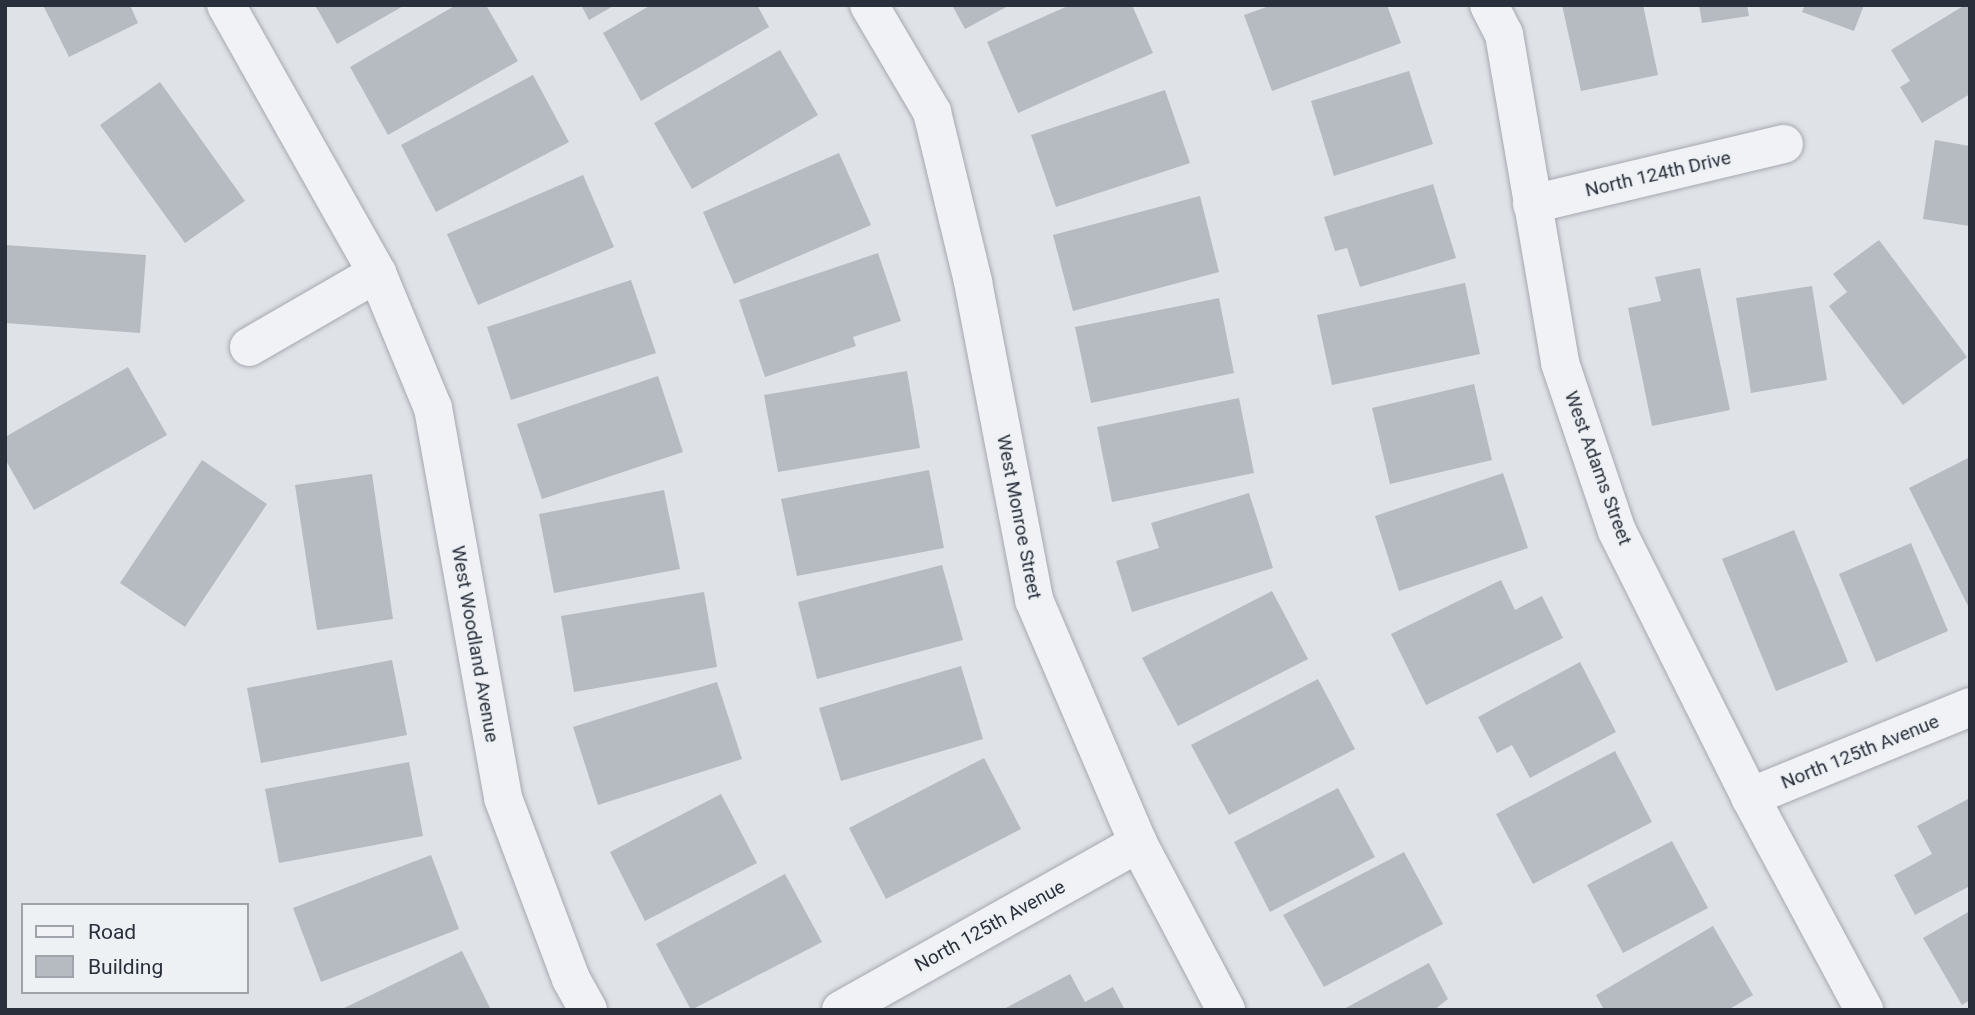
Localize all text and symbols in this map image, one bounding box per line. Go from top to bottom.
street label: North 124th Drive [1583,146,1733,202]
street label: West Adams Street [1560,388,1636,548]
street label: West Monroe Street [992,433,1046,601]
street label: West Woodland Avenue [446,544,504,744]
street label: North 125th Avenue [1778,710,1942,794]
street label: North 125th Avenue [911,875,1069,977]
legend [21,903,248,994]
text: Road [88,920,136,944]
text: Building [88,955,163,979]

